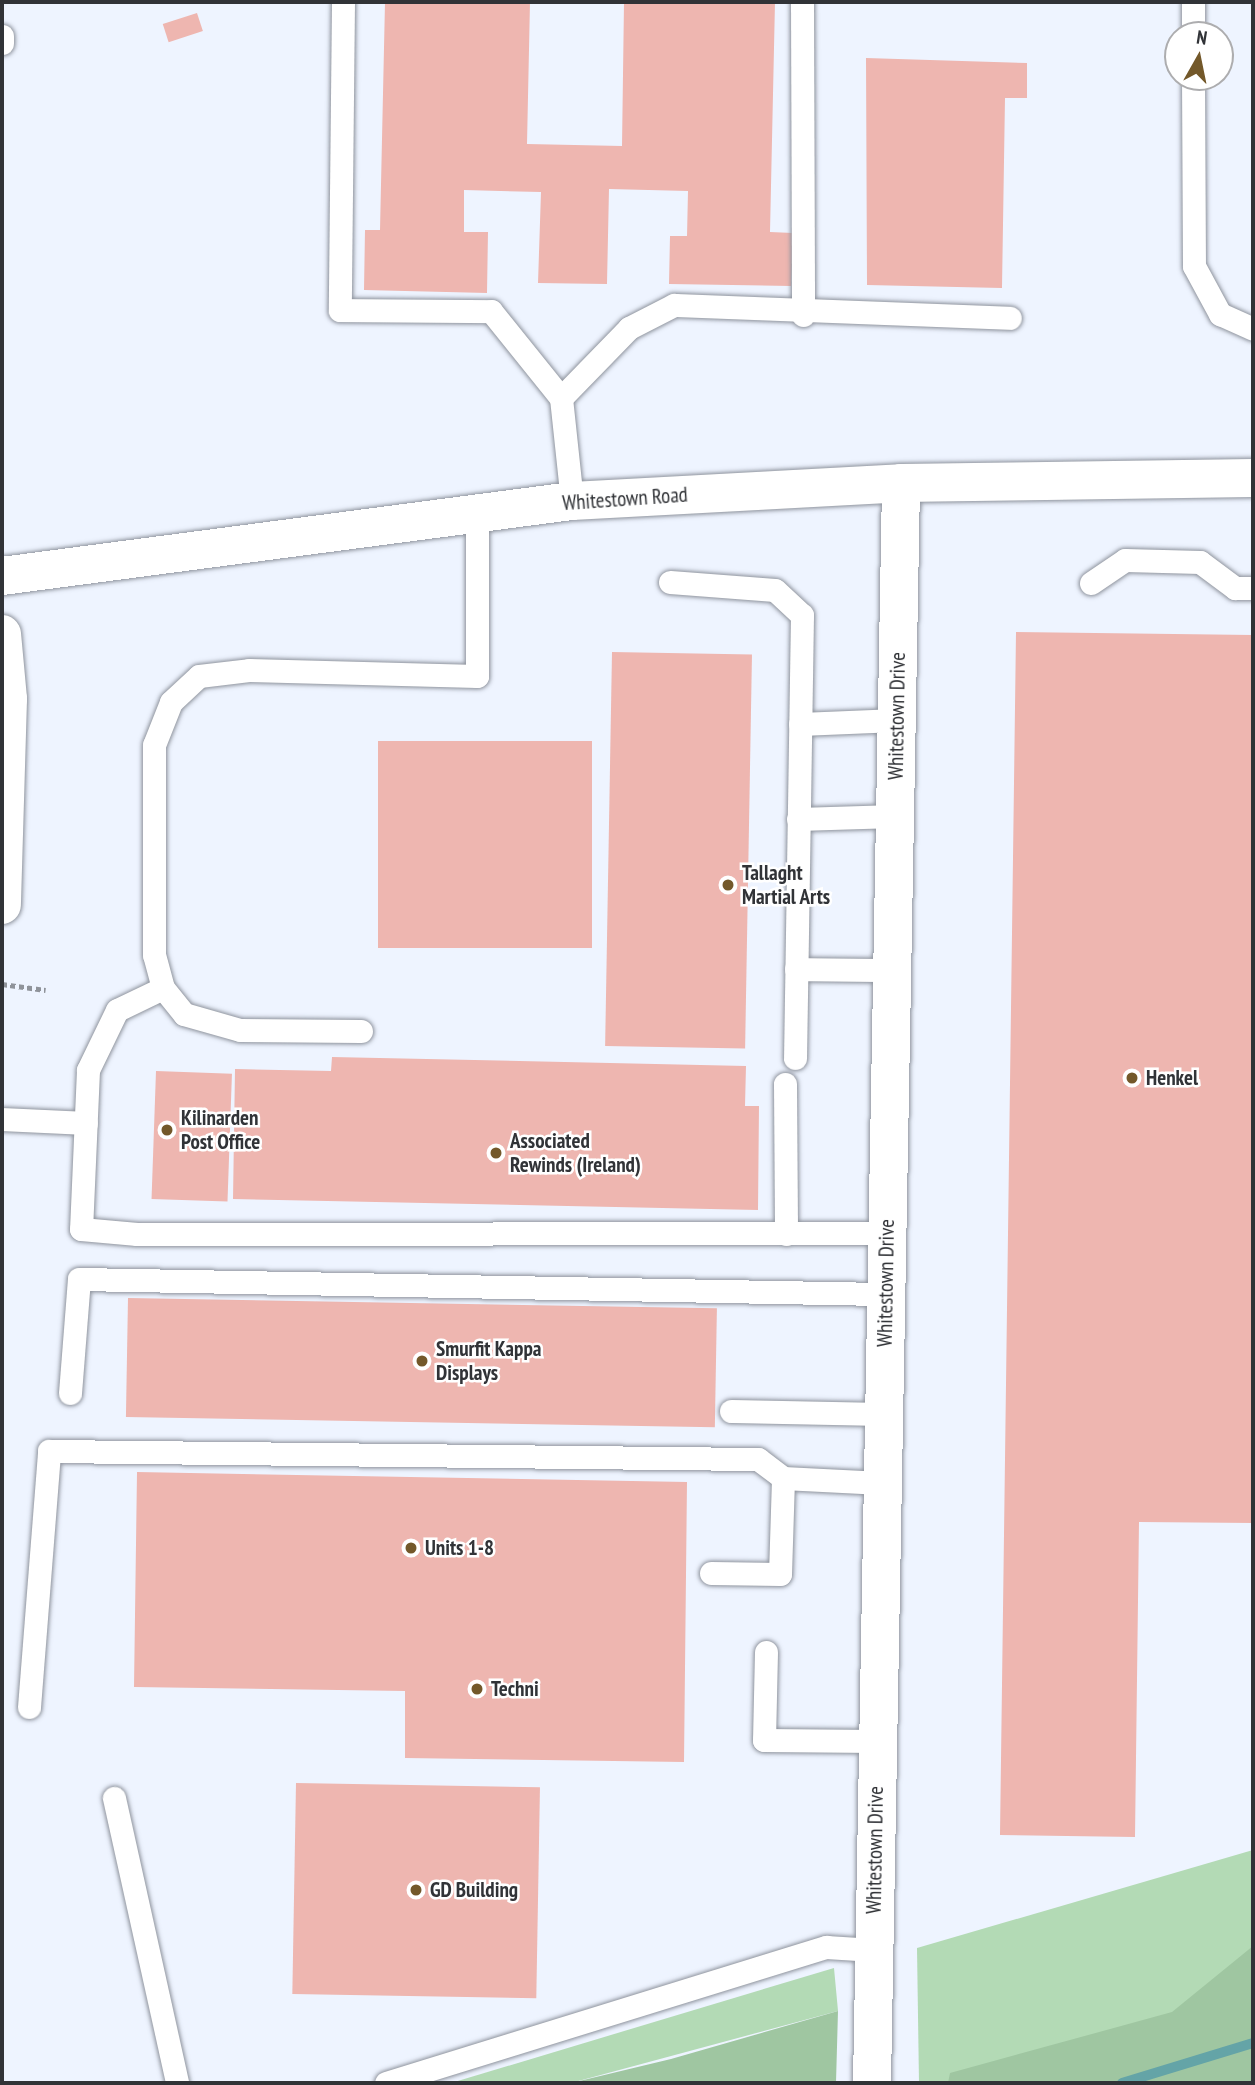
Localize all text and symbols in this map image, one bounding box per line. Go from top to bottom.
north arrow [1164,21,1234,91]
text: N [1195,25,1209,50]
street label: Whitestown Road [561,482,689,516]
street label: Whitestown Drive [883,652,911,780]
place label: Tallaght Martial Arts [742,860,831,910]
marker: Tallaght Martial Arts [720,877,736,893]
place label: Henkel [1146,1065,1198,1091]
marker: Henkel [1124,1070,1140,1086]
place label: Kilinarden Post Office [181,1105,260,1155]
marker: Kilinarden Post Office [159,1122,175,1138]
place label: Associated Rewinds (Ireland) [510,1128,641,1178]
marker: Associated Rewinds (Ireland) [488,1145,504,1161]
street label: Whitestown Drive [872,1219,900,1347]
place label: Smurfit Kappa Displays [436,1336,541,1386]
marker: Smurfit Kappa Displays [414,1353,430,1369]
place label: Units 1-8 [425,1535,494,1561]
marker: Units 1-8 [403,1540,419,1556]
place label: Techni [491,1676,539,1702]
marker: Techni [469,1681,485,1697]
street label: Whitestown Drive [861,1786,889,1914]
place label: GD Building [430,1877,518,1903]
marker: GD Building [408,1882,424,1898]

